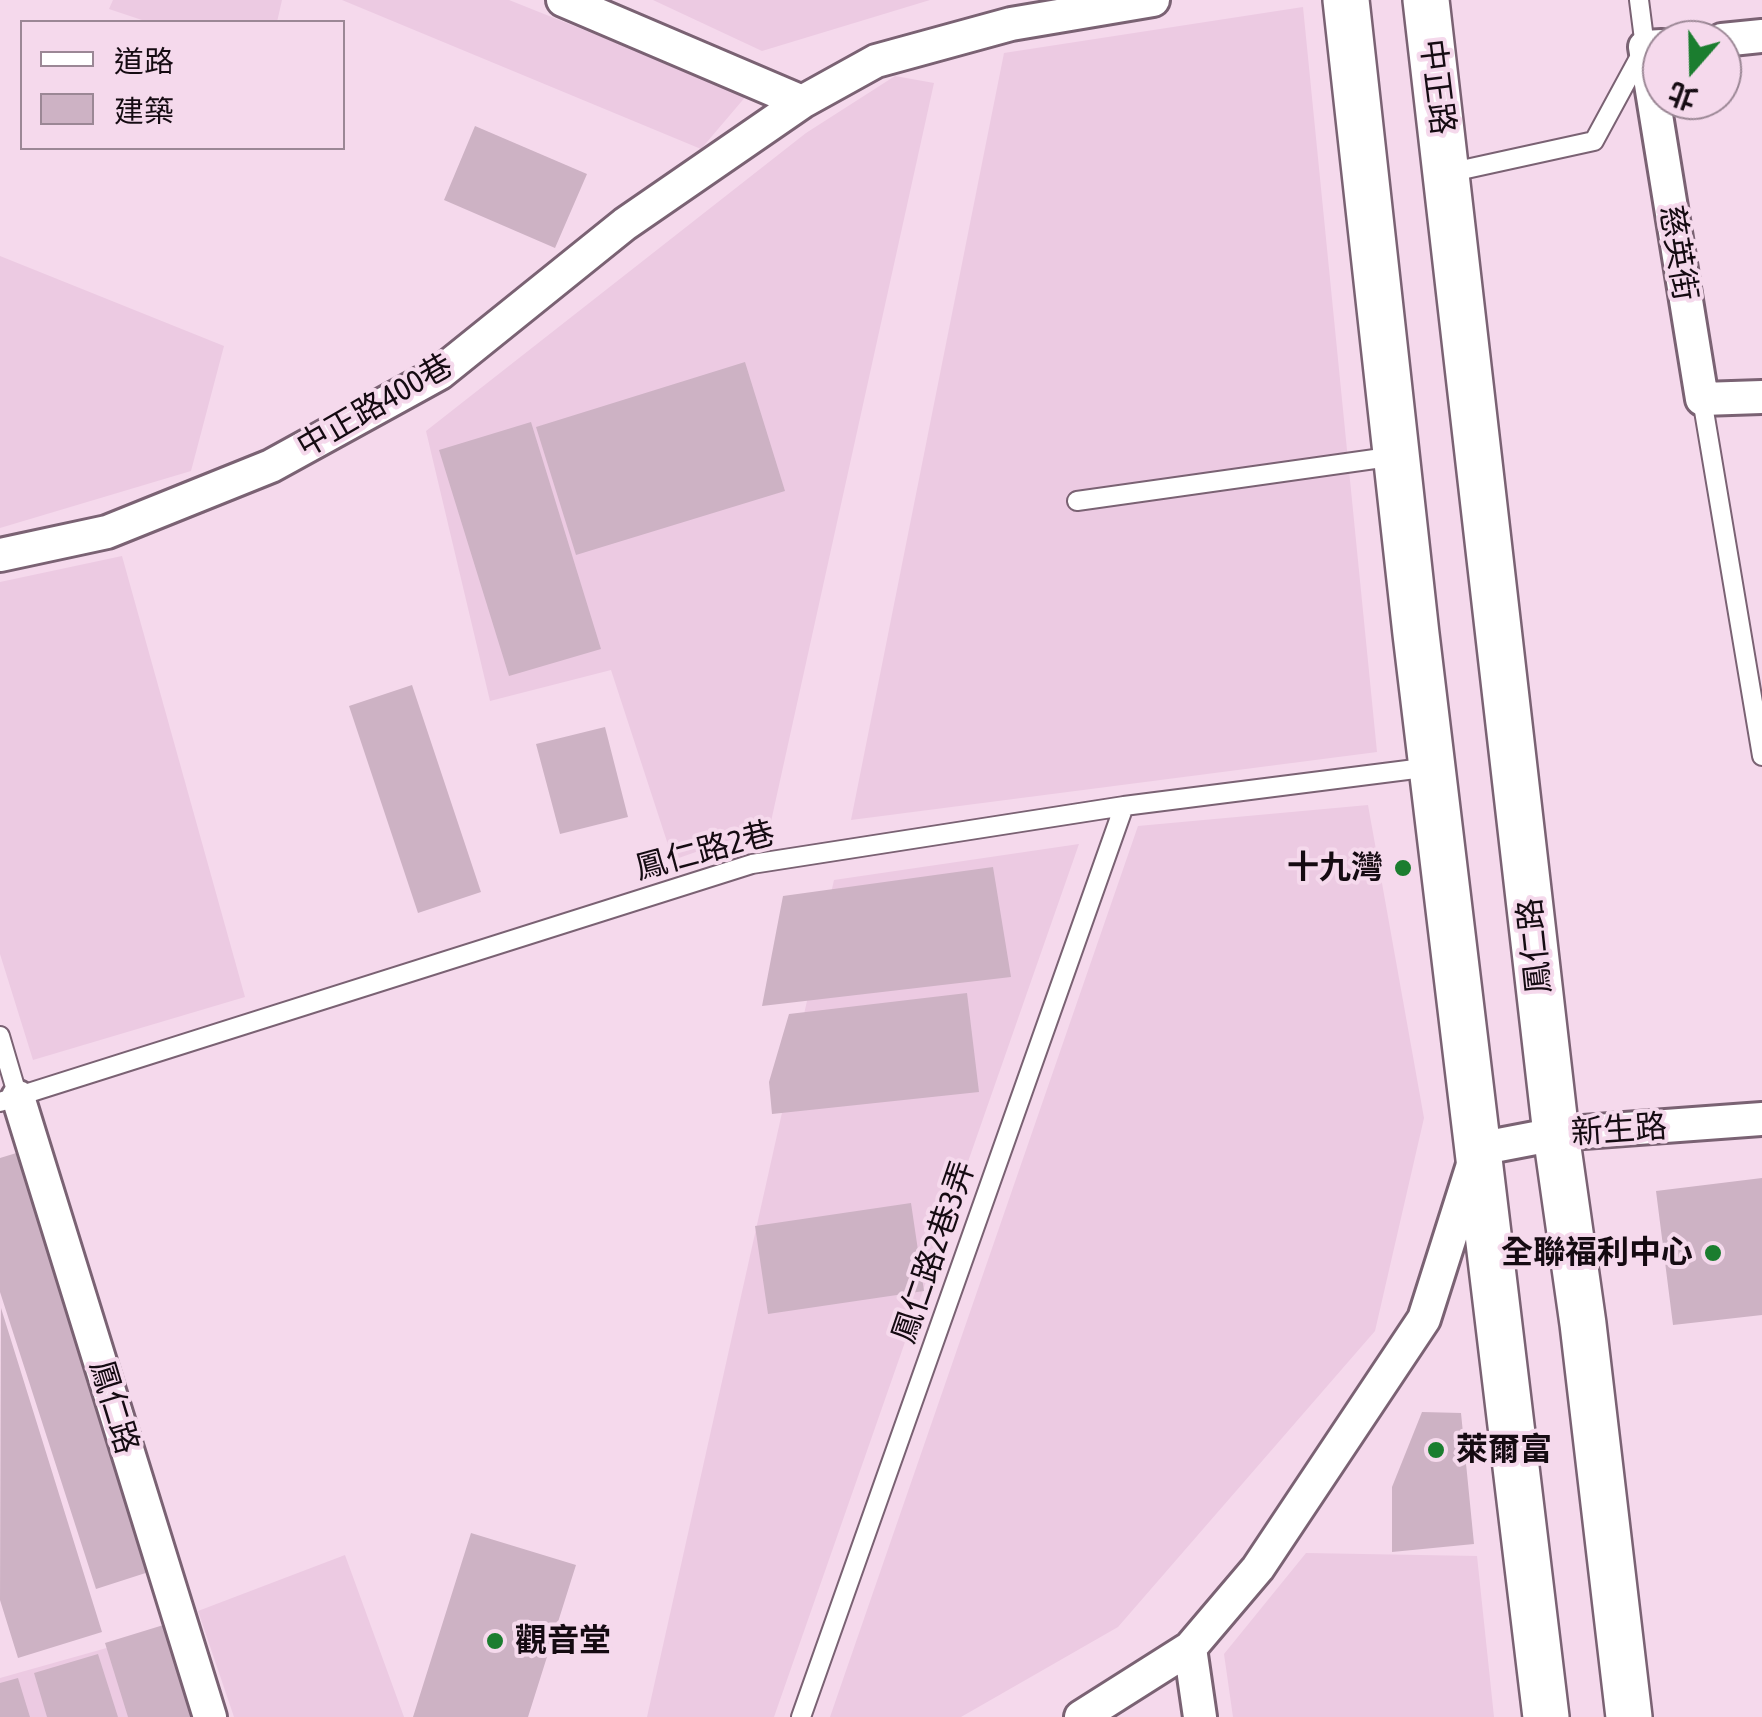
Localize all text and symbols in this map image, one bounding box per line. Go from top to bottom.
legend [20,20,345,150]
north arrow [1642,20,1742,120]
street label: 中正路 [1412,37,1462,137]
text: 道路 [114,44,174,78]
text: 北 [1664,76,1701,116]
text: 建築 [114,94,174,128]
street label: 慈英街 [1652,203,1704,303]
street label: 中正路400巷 [290,346,460,466]
street label: 鳳仁路2巷 [631,814,779,888]
place label: 十九灣 [1287,849,1383,887]
marker: 十九灣 [1392,857,1414,879]
street label: 鳳仁路 [1511,896,1559,996]
street label: 新生路 [1570,1107,1668,1153]
street label: 鳳仁路2巷3弄 [885,1156,983,1348]
place label: 全聯福利中心 [1501,1234,1693,1272]
marker: 全聯福利中心 [1702,1242,1724,1264]
street label: 鳳仁路 [82,1355,146,1459]
place label: 萊爾富 [1456,1431,1552,1469]
marker: 萊爾富 [1425,1439,1447,1461]
place label: 觀音堂 [515,1622,611,1660]
marker: 觀音堂 [484,1630,506,1652]

